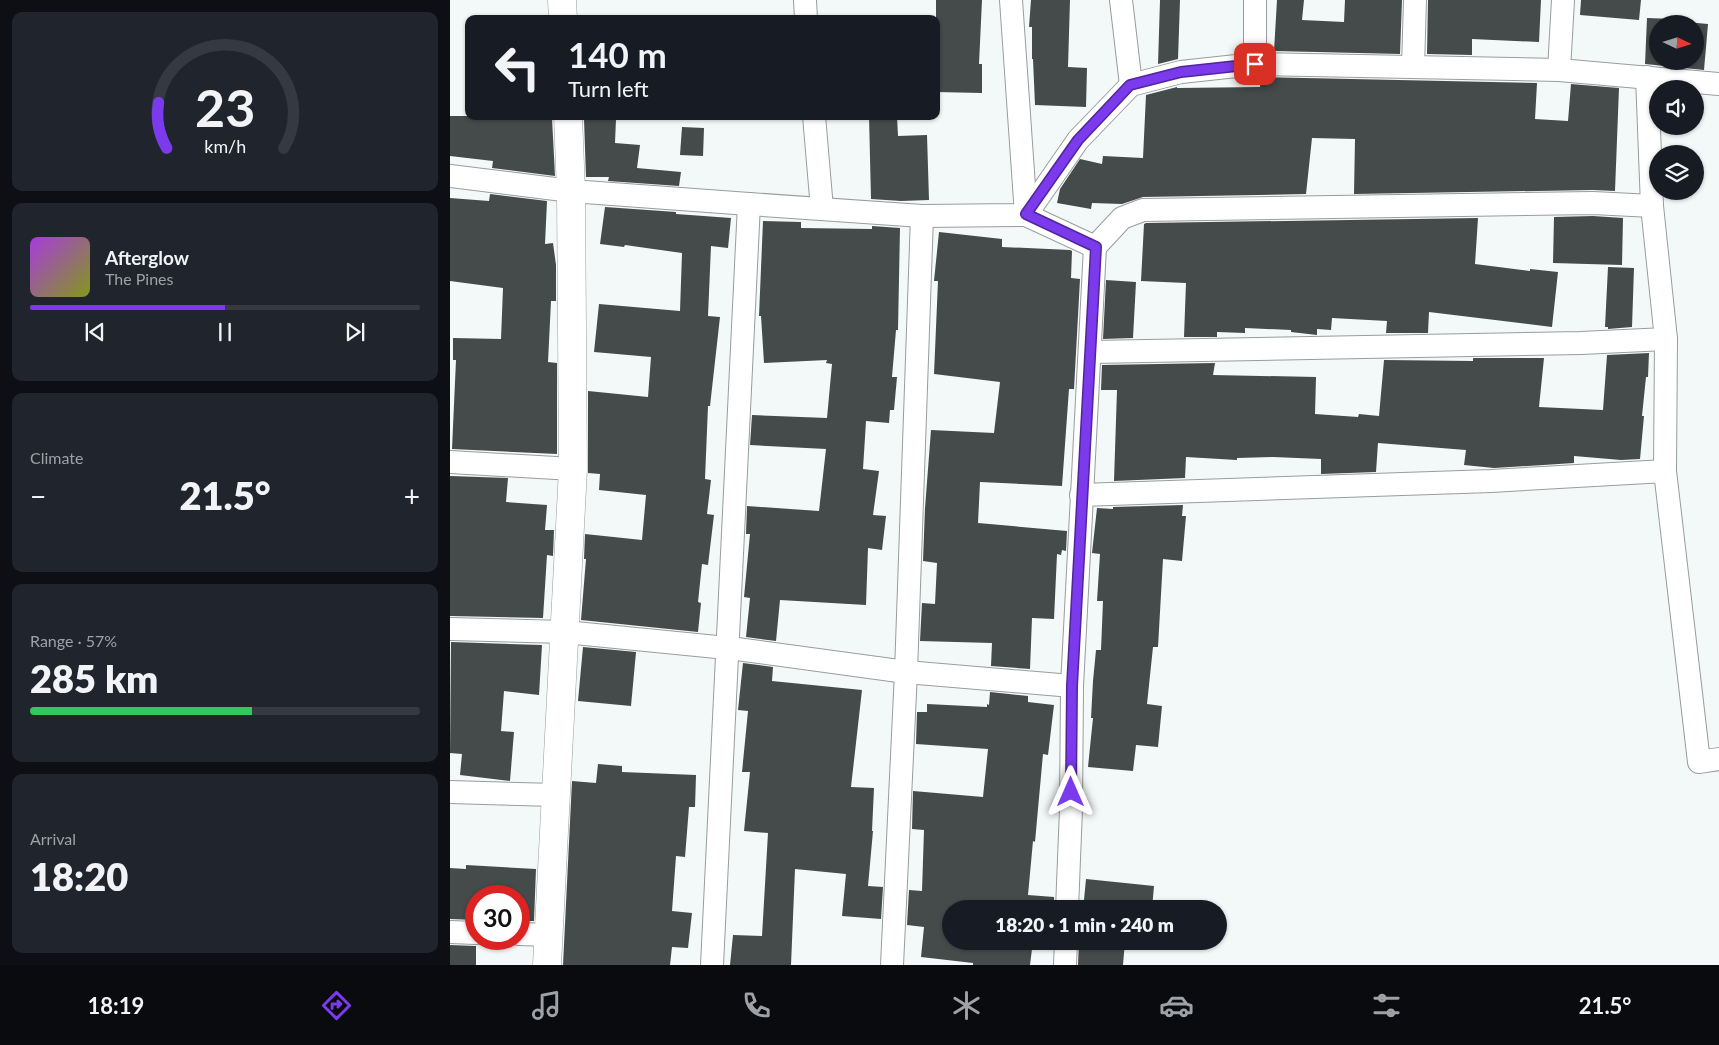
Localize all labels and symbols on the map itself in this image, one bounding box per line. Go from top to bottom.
north arrow [1649,15,1704,70]
pin [1234,43,1276,85]
position arrow [1044,765,1096,817]
speed limit sign: 30 [465,885,530,950]

